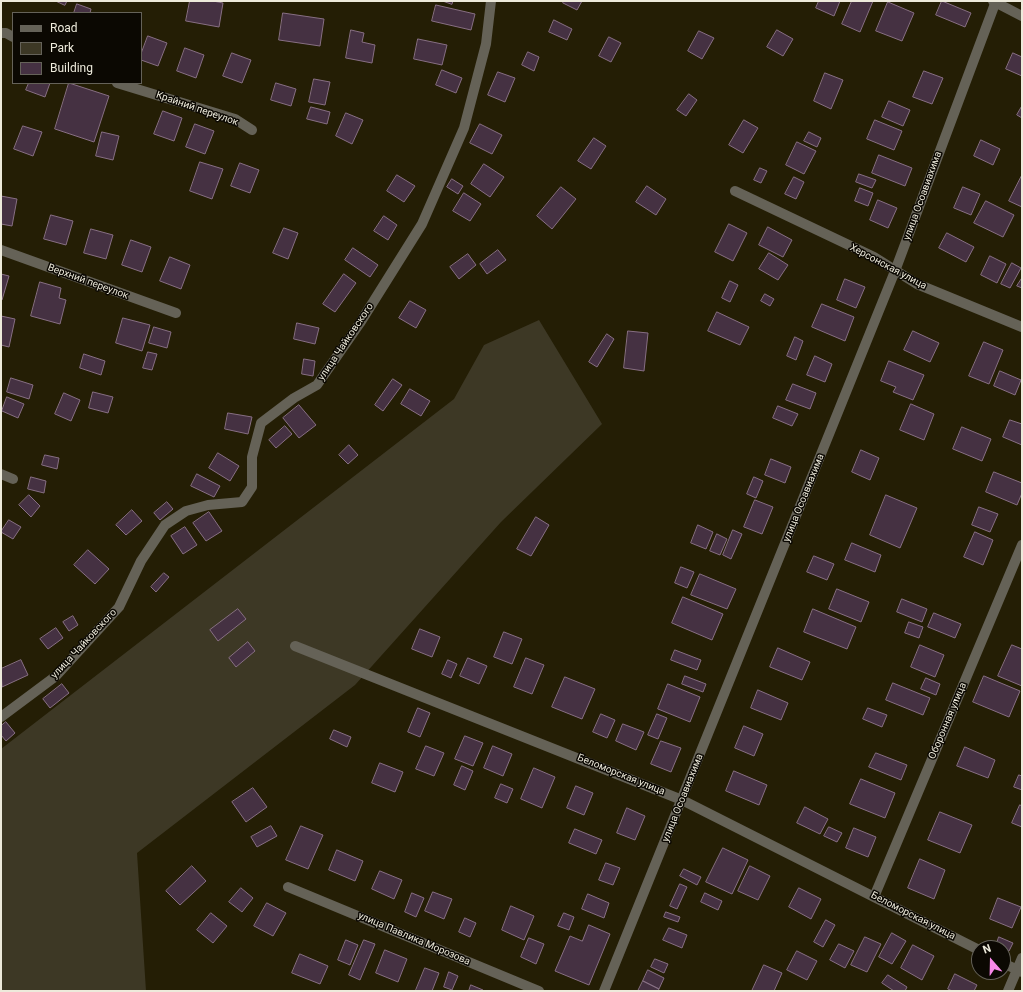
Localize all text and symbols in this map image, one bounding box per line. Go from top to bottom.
legend [12,12,142,84]
text: Road [50,21,78,35]
text: Park [50,41,74,55]
text: Building [50,61,93,75]
street label: Крайний переулок [154,89,240,129]
street label: улица Осоавиахима [901,150,945,242]
street label: Херсонская улица [848,242,928,292]
street label: Верхний переулок [46,262,130,302]
street label: улица Чайковского [316,301,376,383]
street label: улица Осоавиахима [781,452,827,544]
street label: улица Чайковского [49,607,119,681]
street label: Оборонная улица [926,681,970,761]
street label: Беломорская улица [575,752,667,798]
street label: улица Осоавиахима [660,752,706,844]
street label: Беломорская улица [869,889,957,943]
street label: улица Павлика Морозова [356,910,472,968]
north arrow [971,940,1011,980]
text: N [981,942,993,957]

